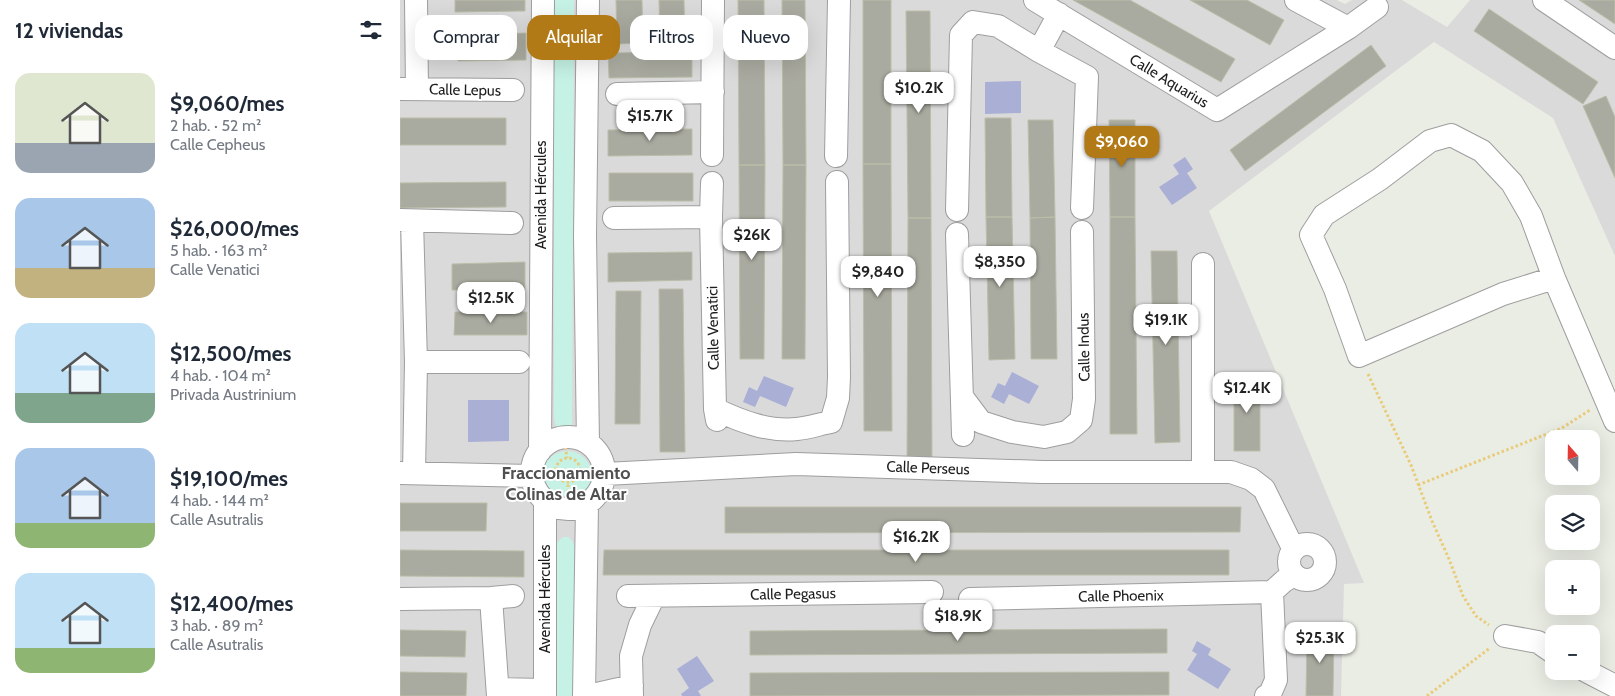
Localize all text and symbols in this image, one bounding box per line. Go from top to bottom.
chip: Comprar [415,15,517,60]
chip: Alquilar [527,15,620,60]
chip: Filtros [630,15,713,60]
chip: Nuevo [723,15,808,60]
icon: filters [357,16,385,44]
text: 12 viviendas [15,18,123,43]
street label: Calle Aquarius [1126,50,1212,112]
pin: $10.2K [878,72,960,114]
text: $10.2K [895,78,943,97]
street label: Calle Lepus [429,80,501,100]
text: $9,060/mes [170,91,284,116]
icon: home [55,93,115,153]
pin: $15.7K [609,100,691,142]
text: $15.7K [627,106,673,125]
text: 2 hab. · 52 m² [170,116,261,135]
pin: $9,060 [1081,126,1163,168]
text: $9,060 [1095,132,1149,151]
text: Calle Cepheus [170,135,265,154]
street label: Avenida Hércules [532,141,550,249]
text: $26,000/mes [170,216,299,241]
icon: home [55,218,115,278]
pin: $26K [722,218,782,261]
text: $26K [734,225,770,244]
text: 5 hab. · 163 m² [170,241,268,260]
pin: $8,350 [959,246,1041,288]
text: $8,350 [974,252,1026,271]
pin: $9,840 [837,256,919,298]
text: Calle Venatici [170,260,260,279]
text: $9,840 [852,262,904,281]
pin: $12.5K [450,282,532,324]
street label: Calle Venatici [703,286,723,370]
text: $12.5K [468,288,514,307]
pin: $19.1K [1125,304,1207,346]
text: $19.1K [1144,310,1188,329]
street label: Calle Indus [1074,312,1094,382]
text: $12,500/mes [170,341,292,366]
icon: home [55,343,115,403]
text: 4 hab. · 104 m² [170,366,271,385]
pin: $12.4K [1206,372,1288,414]
text: $12.4K [1223,378,1271,397]
text: Privada Austrinium [170,385,296,404]
north arrow [1545,430,1600,485]
map controls [1545,430,1600,680]
street label: Calle Perseus [886,458,970,478]
district label: Fraccionamiento Colinas de Altar [502,462,630,505]
text: $19,100/mes [170,466,288,491]
icon: home [55,468,115,528]
text: 4 hab. · 144 m² [170,491,269,510]
button: layers [1545,495,1600,550]
text: Calle Asutralis [170,510,263,529]
pin: $16.2K [875,520,957,563]
text: $16.2K [893,527,939,546]
street label: Avenida Hércules [536,545,554,653]
button: + [1545,560,1600,615]
street label: Calle Pegasus [750,584,836,604]
street label: Calle Phoenix [1078,586,1164,606]
text: $12,400/mes [170,591,293,616]
icon: home [55,593,115,653]
pin: $18.9K [917,600,999,642]
text: $18.9K [934,606,982,625]
text: 3 hab. · 89 m² [170,616,263,635]
pin: $25.3K [1279,622,1361,664]
button: − [1545,625,1600,680]
text: $25.3K [1296,628,1344,647]
text: Calle Asutralis [170,635,263,654]

